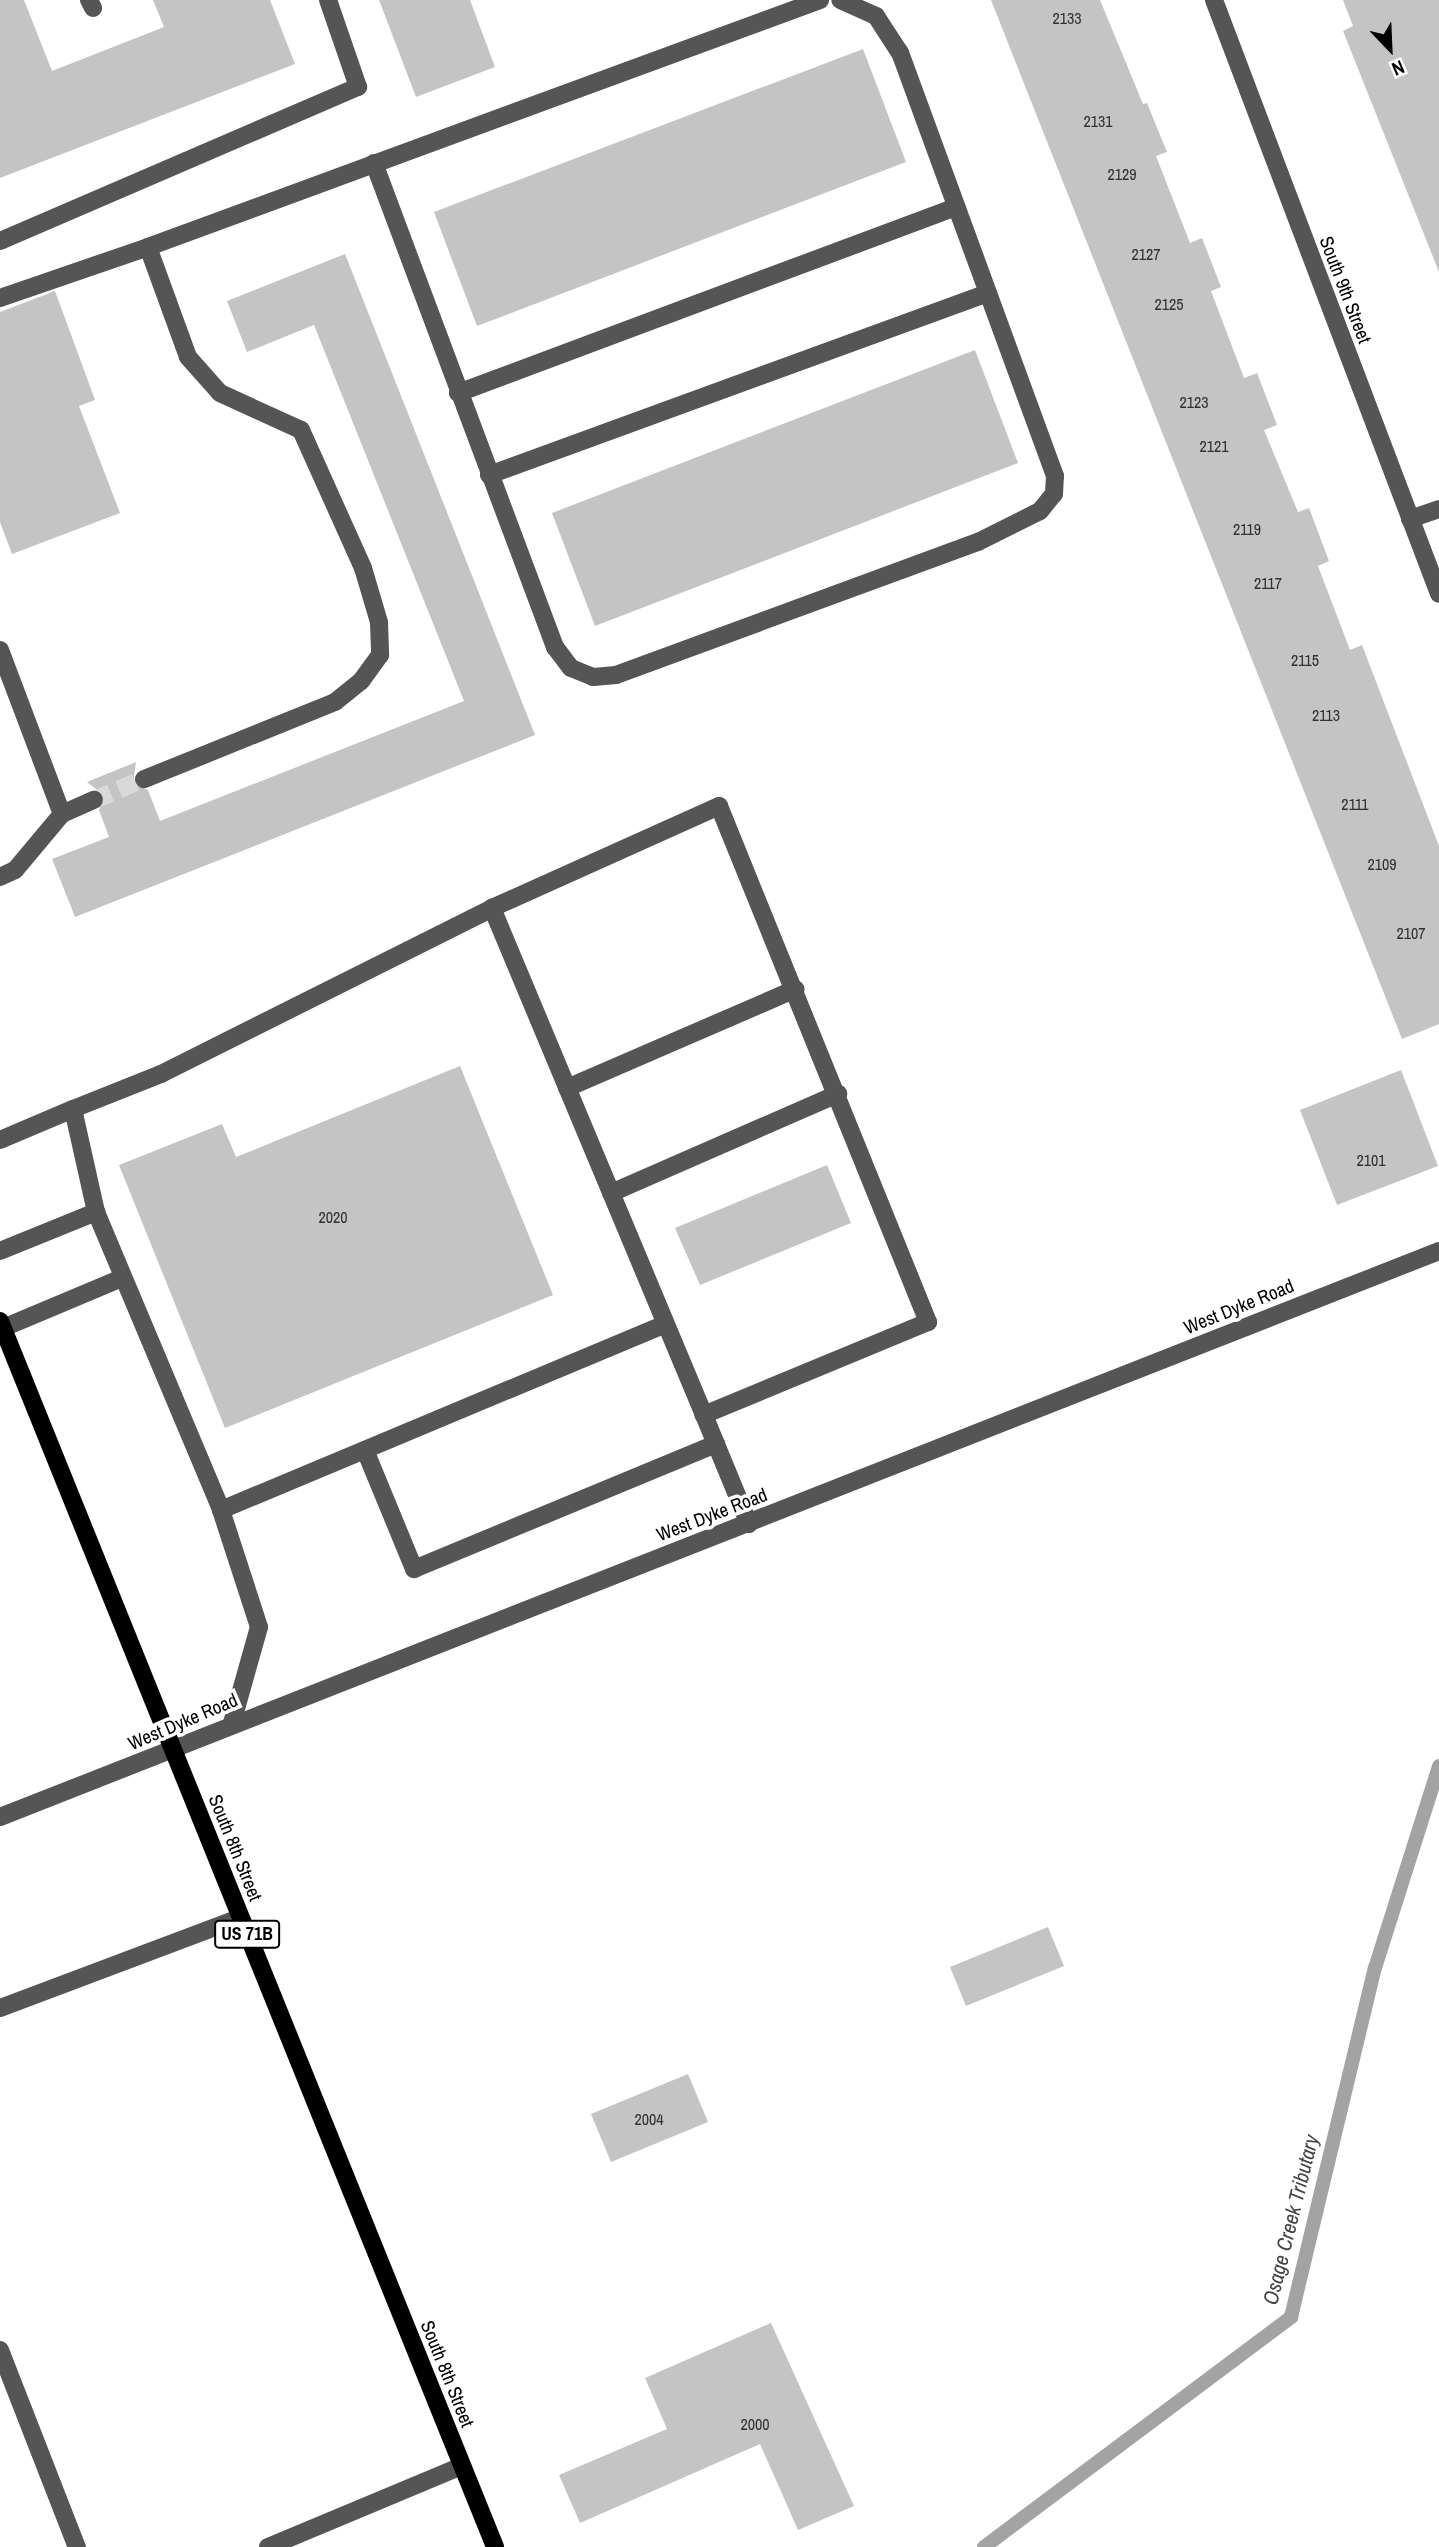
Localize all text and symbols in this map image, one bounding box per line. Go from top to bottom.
house number: 2133 [1052,8,1082,28]
north arrow [1355,14,1425,84]
text: N [1388,54,1408,82]
house number: 2131 [1083,111,1113,131]
house number: 2129 [1107,164,1137,184]
street label: South 9th Street [1314,233,1376,347]
house number: 2127 [1131,244,1161,264]
house number: 2125 [1154,294,1184,314]
house number: 2123 [1179,392,1209,412]
house number: 2121 [1199,436,1229,456]
house number: 2119 [1233,519,1261,539]
house number: 2117 [1254,573,1282,593]
house number: 2115 [1291,650,1319,670]
house number: 2113 [1312,705,1340,725]
house number: 2111 [1341,794,1369,814]
house number: 2109 [1367,854,1397,874]
house number: 2107 [1396,923,1426,943]
house number: 2101 [1356,1150,1386,1170]
house number: 2020 [318,1207,348,1227]
street label: West Dyke Road [1181,1275,1297,1339]
street label: West Dyke Road [653,1483,771,1547]
street label: West Dyke Road [125,1689,241,1755]
street label: South 8th Street [203,1792,267,1904]
road number: US 71B [214,1920,280,1948]
house number: 2004 [634,2109,664,2129]
water label: Osage Creek Tributary [1258,2132,1324,2308]
street label: South 8th Street [415,2318,479,2430]
house number: 2000 [740,2414,770,2434]

